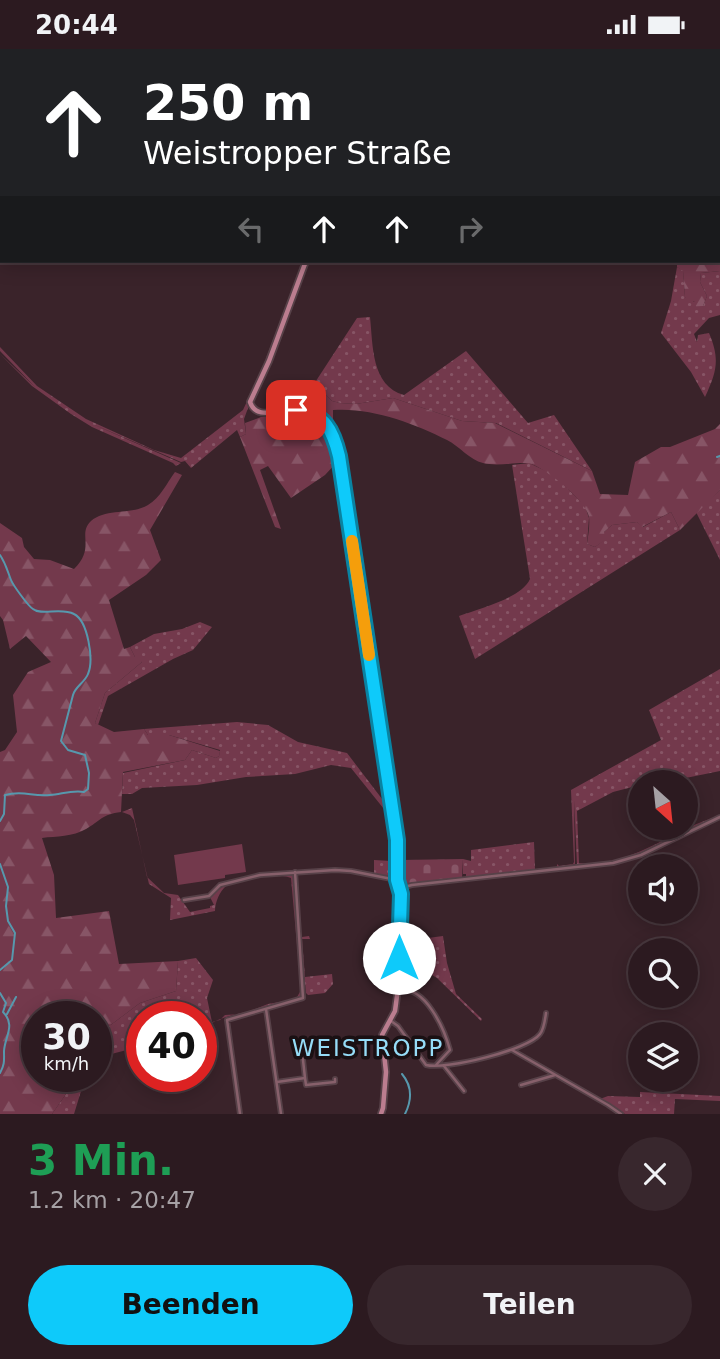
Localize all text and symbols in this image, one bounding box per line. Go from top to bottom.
text: 20:44 [35,10,118,40]
text: 250 m [143,75,313,132]
icon: ahead [28,77,119,168]
text: Weistropper Straße [143,134,452,172]
icon: left [232,210,270,248]
icon: ahead [305,210,343,248]
icon: ahead [378,210,416,248]
icon: right [451,210,489,248]
pin [266,380,326,440]
icon: arrive [277,391,315,429]
north arrow [628,770,698,840]
map controls [628,770,698,1092]
button: sound [628,854,698,924]
position arrow [362,921,436,995]
button: search [628,938,698,1008]
speed limit sign: 40 [126,1001,217,1092]
text: 30 [42,1017,91,1057]
button: layers [628,1022,698,1092]
district label: WEISTROPP [292,1035,444,1061]
text: km/h [44,1053,89,1074]
text: 3 Min. [28,1136,174,1185]
button: close [618,1137,692,1211]
text: 1.2 km · 20:47 [28,1187,196,1213]
button: Beenden [28,1265,353,1345]
button: Teilen [367,1265,692,1345]

